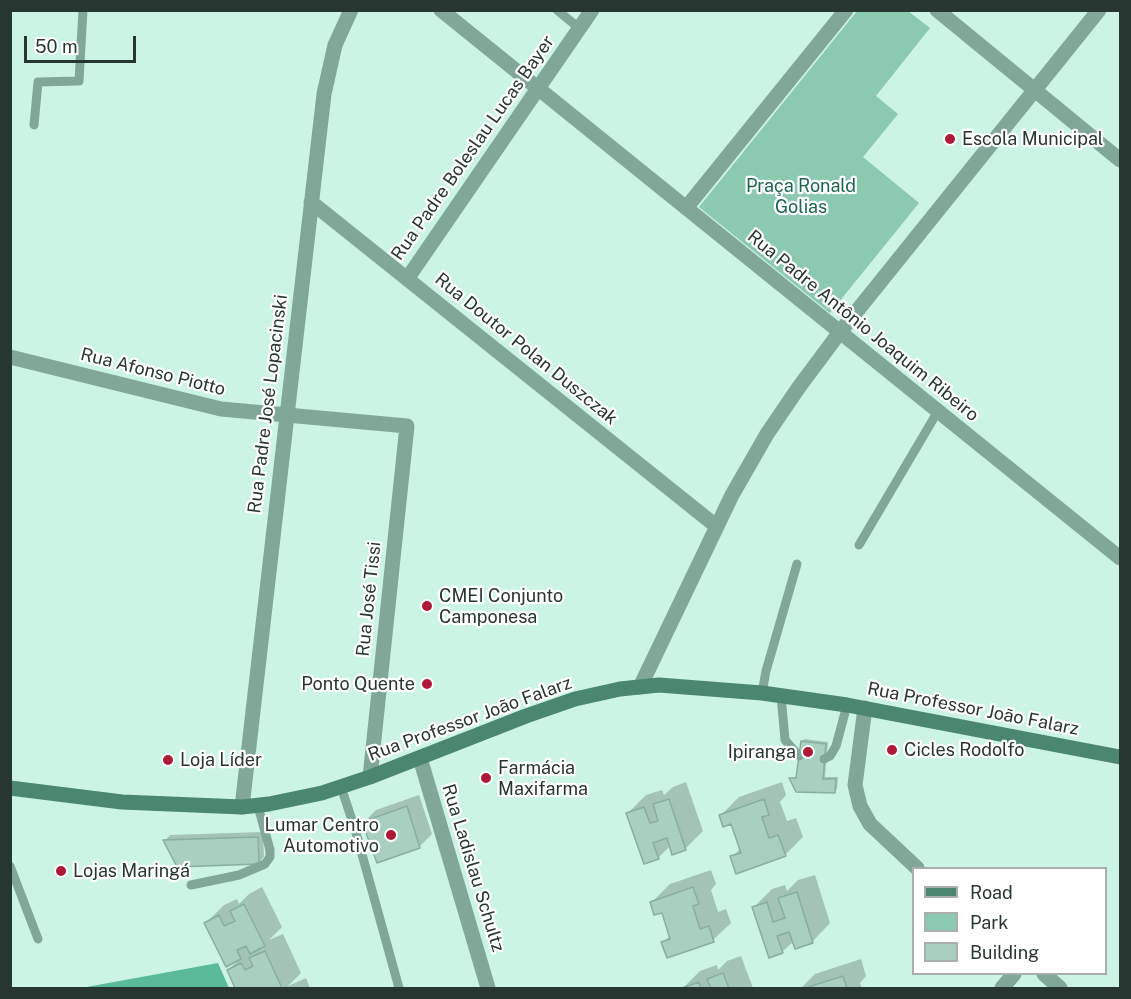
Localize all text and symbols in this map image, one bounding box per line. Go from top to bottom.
scale bar [27,24,140,62]
street label: Rua Padre Boleslau Lucas Bayer [387,31,559,265]
text: 50 m [35,36,78,57]
place label: Escola Municipal [962,128,1103,150]
marker: Escola Municipal [943,132,957,146]
park label: Praça Ronald Golias [746,175,856,218]
street label: Rua Padre Antônio Joaquim Ribeiro [743,226,983,426]
street label: Rua Doutor Polan Duszczak [430,269,622,429]
street label: Rua Padre José Lopacinski [244,293,292,515]
street label: Rua Afonso Piotto [78,344,228,400]
street label: Rua José Tissi [352,540,386,658]
place label: CMEI Conjunto Camponesa [439,585,563,628]
marker: CMEI Conjunto Camponesa [420,599,434,613]
street label: Rua Professor João Falarz [365,672,575,766]
place label: Ponto Quente [301,673,415,695]
marker: Ponto Quente [420,677,434,691]
street label: Rua Professor João Falarz [865,678,1081,740]
place label: Cicles Rodolfo [904,739,1024,761]
place label: Ipiranga [728,741,796,763]
marker: Cicles Rodolfo [885,743,899,757]
marker: Ipiranga [801,745,815,759]
place label: Loja Líder [180,749,262,771]
marker: Loja Líder [161,753,175,767]
place label: Farmácia Maxifarma [498,757,588,800]
marker: Farmácia Maxifarma [479,771,493,785]
street label: Rua Ladislau Schultz [437,781,509,955]
place label: Lumar Centro Automotivo [264,814,379,856]
marker: Lumar Centro Automotivo [384,828,398,842]
place label: Lojas Maringá [73,860,190,882]
marker: Lojas Maringá [54,864,68,878]
legend [912,867,1107,975]
text: Road [970,882,1013,903]
text: Park [970,912,1008,933]
text: Building [970,942,1039,963]

